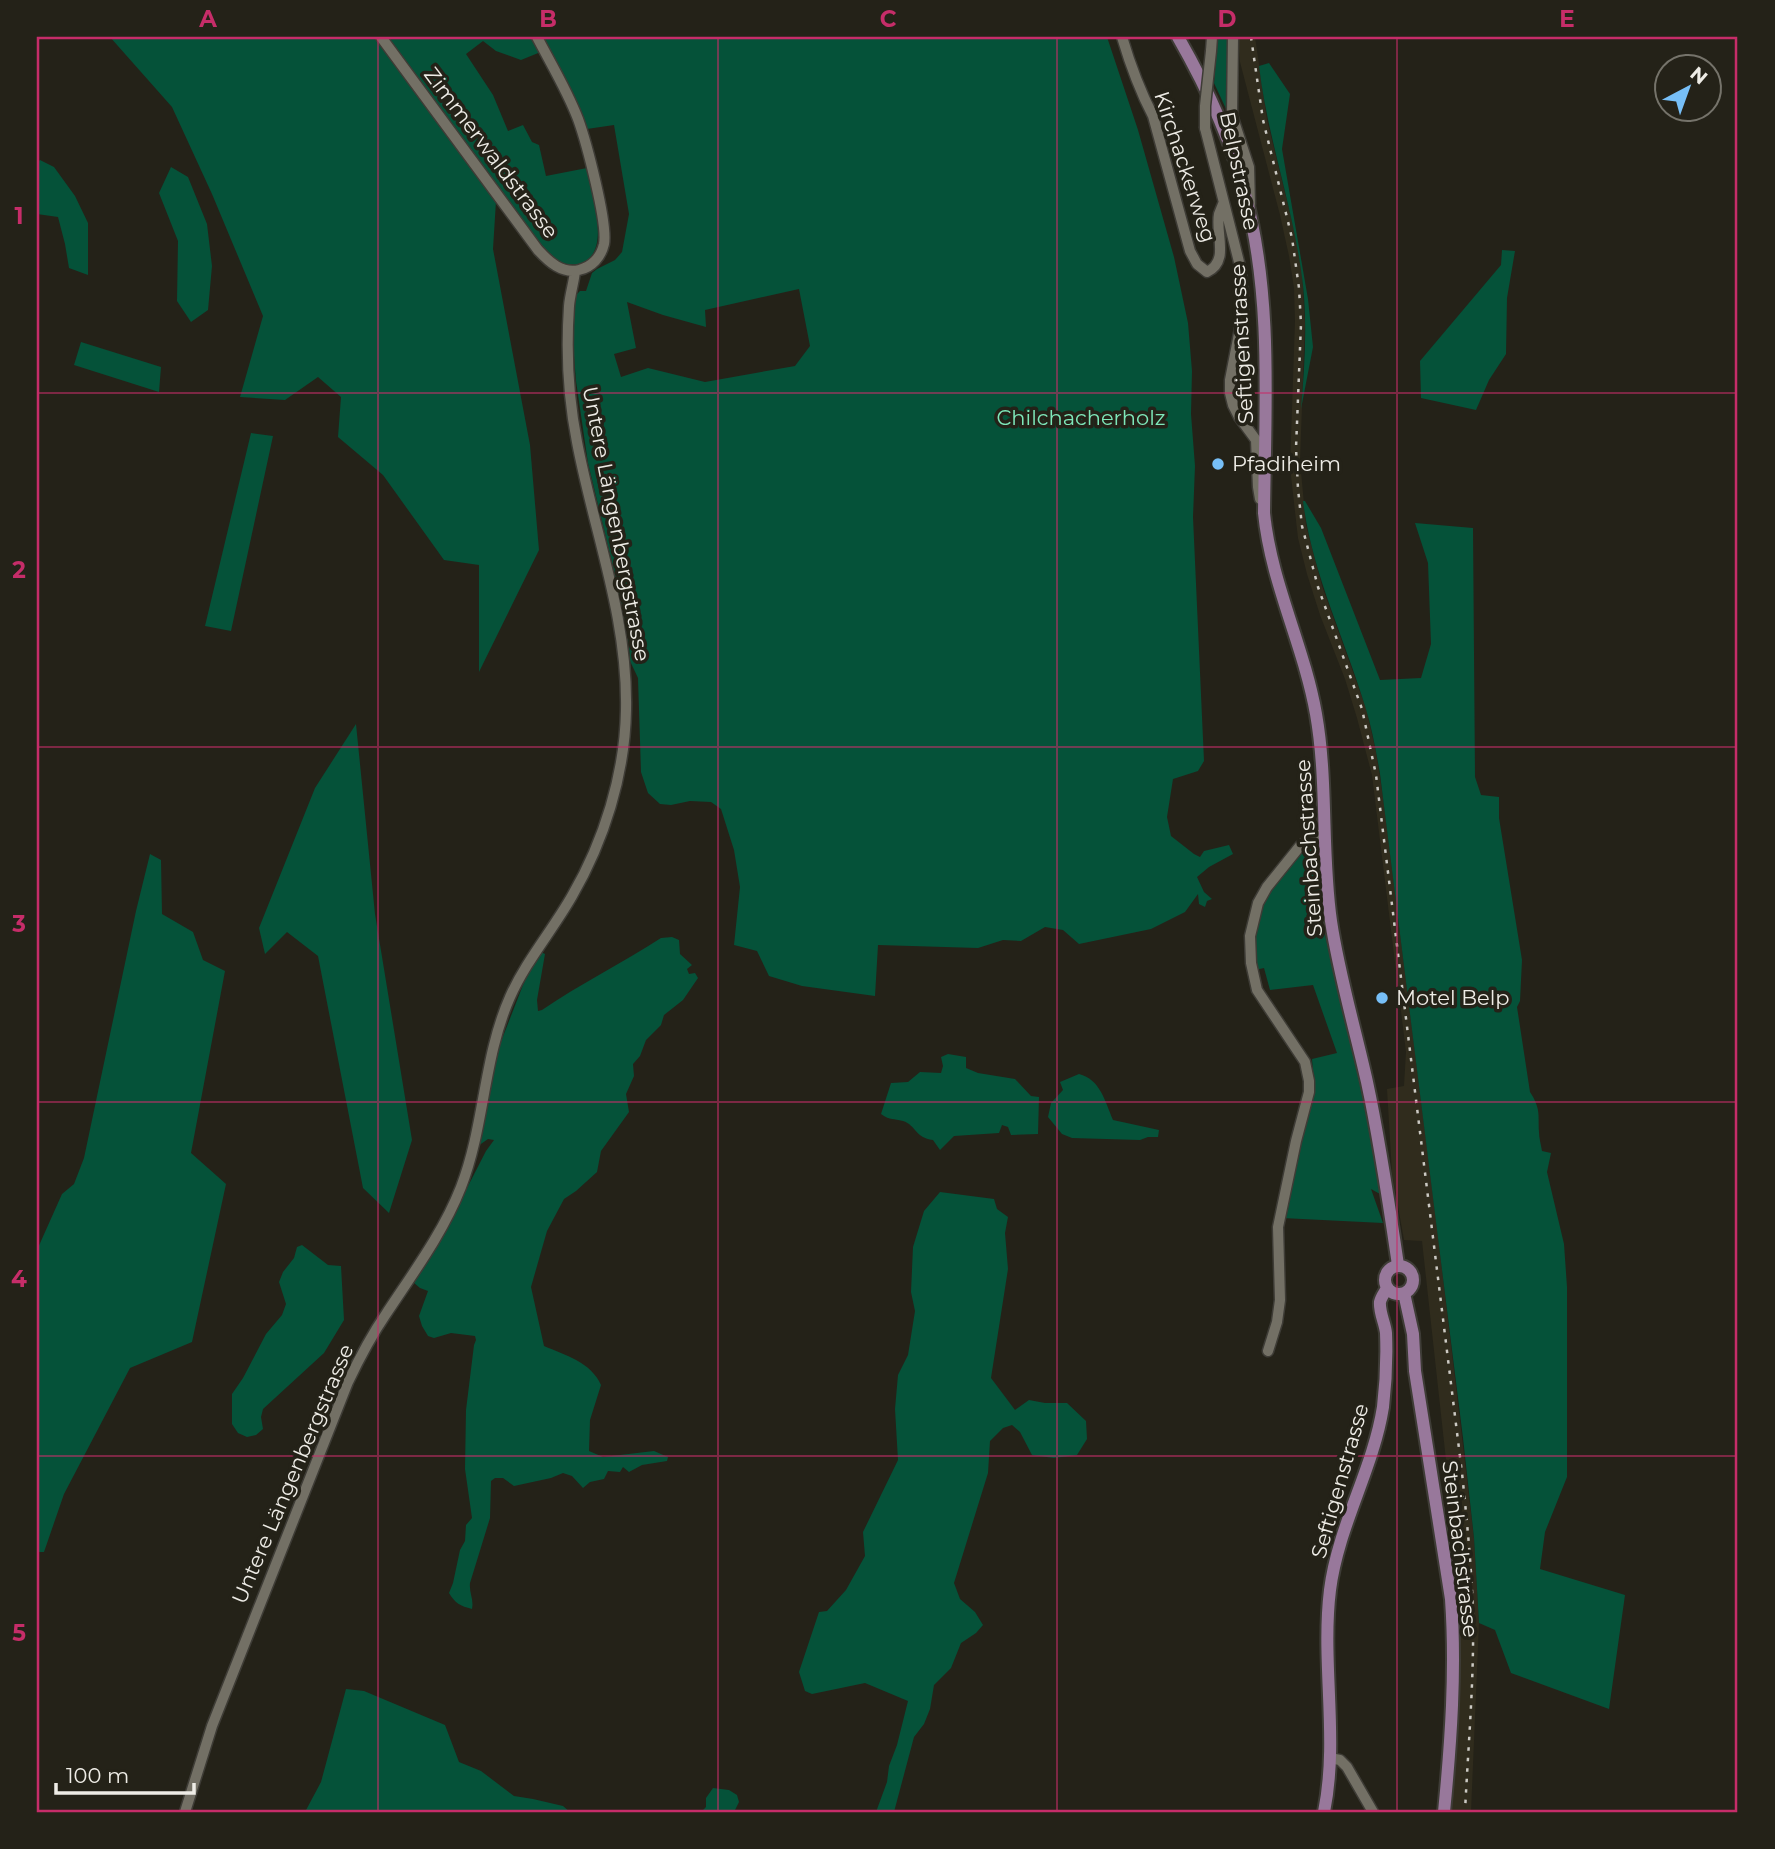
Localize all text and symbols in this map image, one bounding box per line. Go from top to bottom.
text: A [198,5,217,33]
text: B [539,5,557,33]
text: C [880,5,897,33]
text: D [1218,5,1237,33]
text: E [1559,5,1575,33]
north arrow [1652,52,1722,122]
street label: Zimmerwaldstrasse [419,62,564,243]
text: N [1685,62,1712,89]
street label: Kirchackerweg [1149,88,1222,246]
street label: Belpstrasse [1215,109,1264,232]
text: 1 [14,202,24,230]
street label: Seftigenstrasse [1225,263,1258,425]
street label: Untere Längenbergstrasse [578,384,655,664]
park label: Chilchacherholz [996,405,1166,430]
place label: Pfadiheim [1232,451,1341,476]
marker: Pfadiheim [1210,456,1226,472]
text: 2 [12,556,26,584]
street label: Steinbachstrasse [1290,758,1327,938]
text: 3 [11,910,26,938]
place label: Motel Belp [1396,985,1510,1010]
marker: Motel Belp [1374,990,1390,1006]
text: 4 [11,1265,27,1293]
street label: Untere Längenbergstrasse [226,1340,359,1607]
street label: Seftigenstrasse [1305,1400,1374,1561]
street label: Steinbachstrasse [1437,1459,1484,1639]
text: 5 [12,1619,26,1647]
scale bar [56,1751,194,1795]
text: 100 m [66,1763,129,1788]

